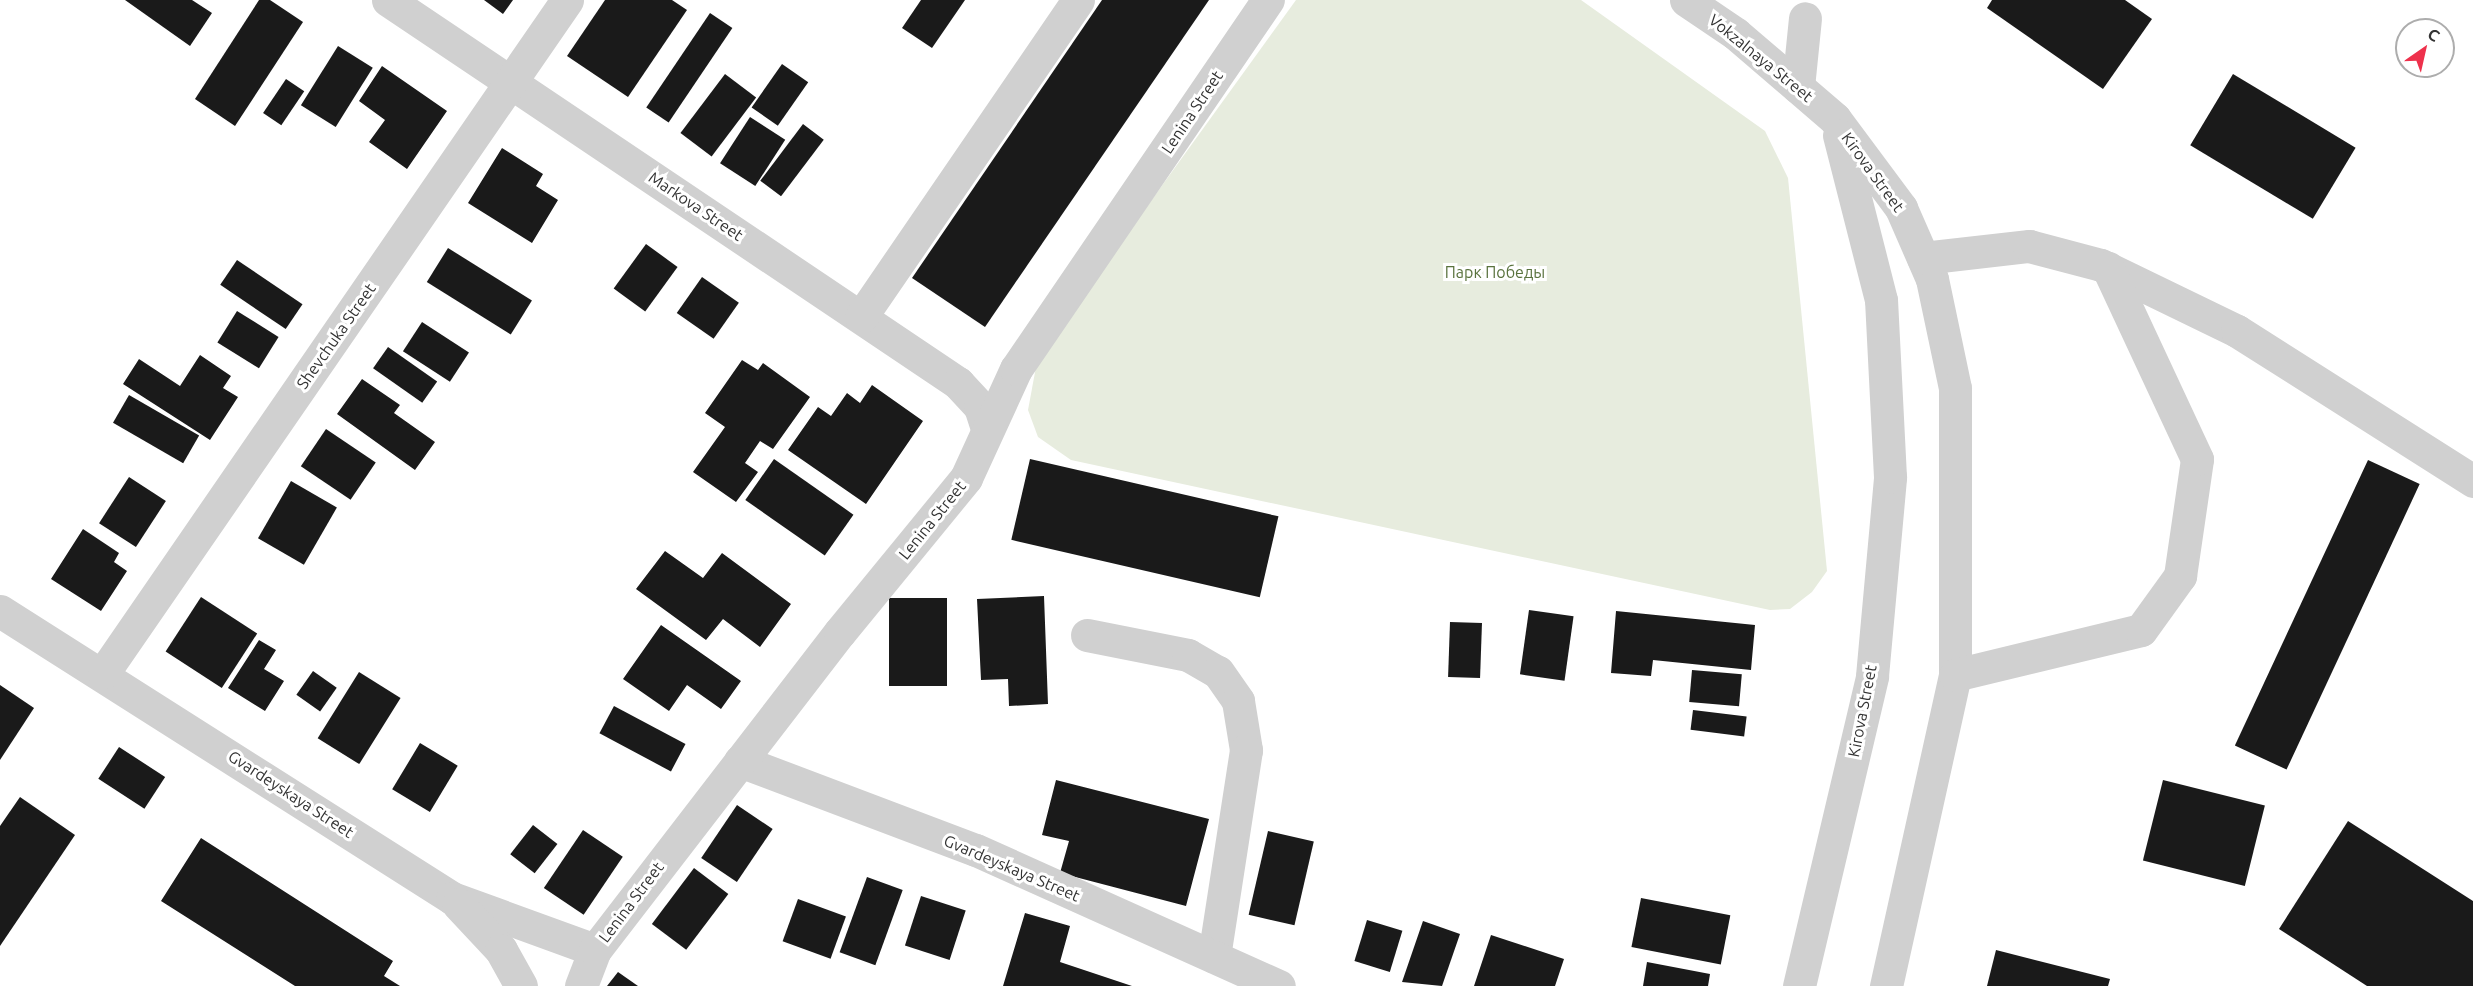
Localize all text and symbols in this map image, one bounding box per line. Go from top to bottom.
street label: Vokzalnaya Street [1705,10,1817,106]
north arrow [2395,18,2455,78]
text: С [2425,24,2443,45]
street label: Lenina Street [1157,67,1227,157]
street label: Kirova Street [1838,128,1908,216]
street label: Markova Street [645,167,747,245]
park label: Парк Победы [1445,262,1545,282]
street label: Shevchuka Street [292,280,380,392]
street label: Lenina Street [894,477,970,563]
street label: Kirova Street [1844,663,1880,759]
street label: Gvardeyskaya Street [225,746,357,842]
street label: Gvardeyskaya Street [941,831,1083,905]
street label: Lenina Street [595,858,667,946]

